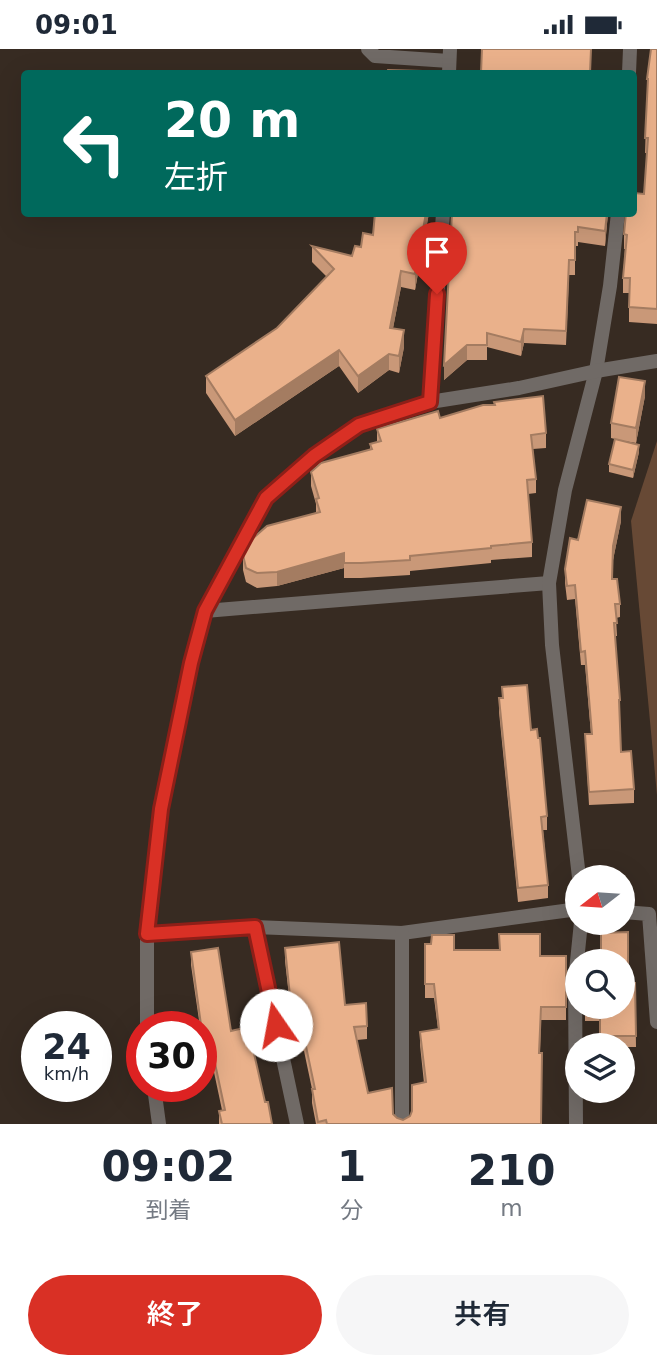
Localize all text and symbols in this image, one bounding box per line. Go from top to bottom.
text: 09:01 [35,10,118,40]
text: 20 m [164,92,300,149]
icon: left [49,98,140,189]
text: 左折 [164,158,228,196]
pin [407,222,467,294]
icon: arrive [418,233,456,271]
north arrow [565,865,635,935]
map controls [565,865,635,1103]
button: search [565,949,635,1019]
position arrow [239,988,313,1062]
speed limit sign: 30 [126,1011,217,1102]
text: 24 [42,1027,91,1067]
button: layers [565,1033,635,1103]
text: km/h [44,1063,89,1084]
text: 09:02 [102,1142,235,1191]
text: 1 [337,1142,366,1191]
text: 210 [468,1146,555,1195]
text: m [500,1195,523,1221]
text: 到着 [145,1197,191,1223]
text: 分 [340,1197,363,1223]
button: 終了 [28,1275,322,1355]
button: 共有 [336,1275,629,1355]

